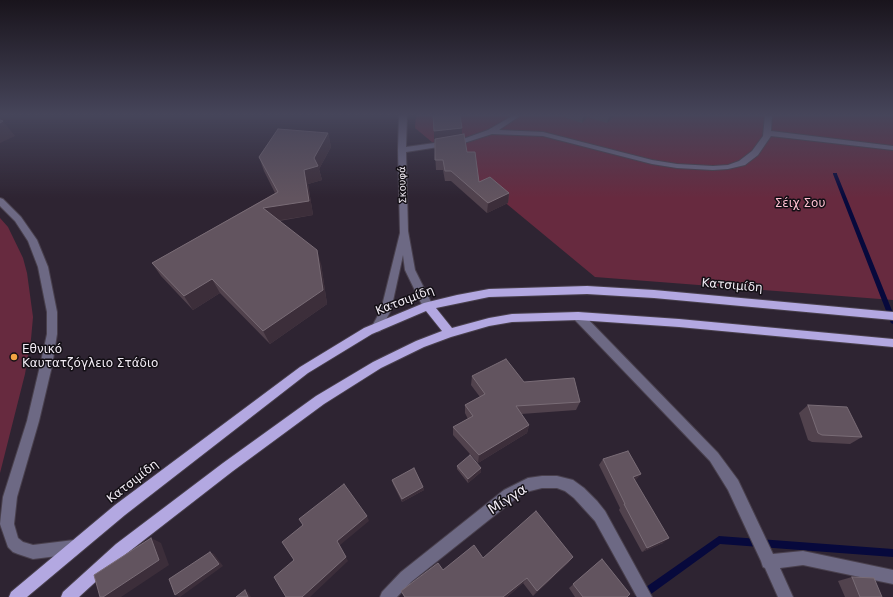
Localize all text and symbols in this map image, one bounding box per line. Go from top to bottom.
street label: Σκουφά [396,166,410,204]
park label: Σέιχ Σου [775,197,825,211]
street label: Κατσιμίδη [701,276,763,296]
street label: Κατσιμίδη [374,283,436,319]
place label: Εθνικό Καυτατζόγλειο Στάδιο [22,343,158,371]
marker: Εθνικό Καυτατζόγλειο Στάδιο [9,352,19,362]
street label: Κατσιμίδη [104,457,162,507]
street label: Μίγγα [486,481,530,519]

